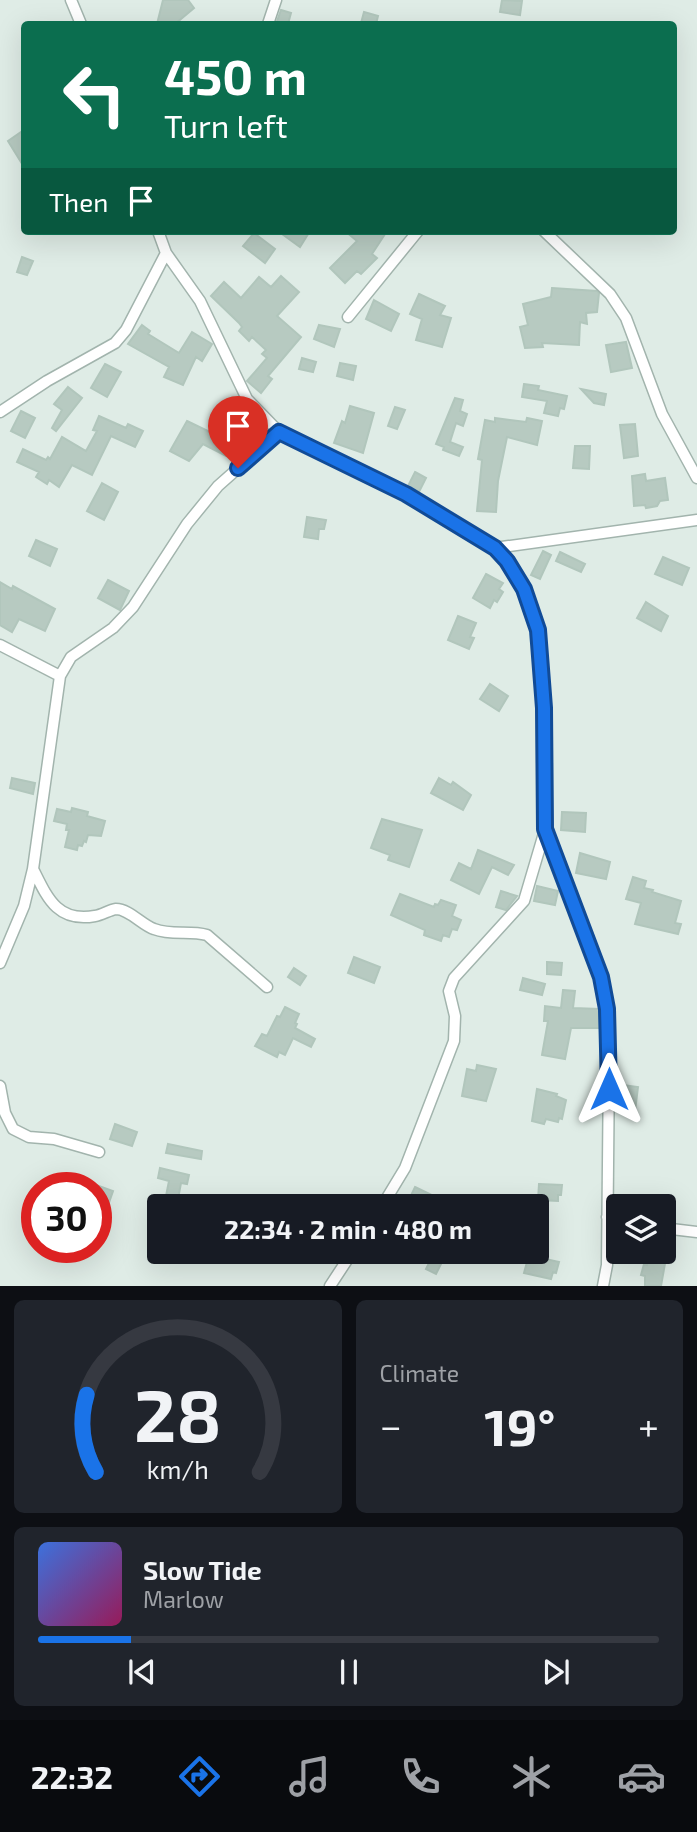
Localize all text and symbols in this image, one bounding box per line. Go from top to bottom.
text: 450 m [164,46,307,105]
icon: left [49,49,140,140]
text: Turn left [164,106,288,144]
icon: arrive [122,182,160,220]
text: Then [49,186,108,217]
pin [208,396,268,468]
icon: arrive [219,407,257,445]
position arrow [572,1052,646,1126]
speed limit sign: 30 [21,1172,112,1263]
map controls [606,1194,676,1264]
button: layers [606,1194,676,1264]
text: 22:34 · 2 min · 480 m [224,1213,472,1244]
text: Climate [380,1359,459,1387]
text: 28 [134,1370,222,1458]
text: 19° [484,1394,555,1456]
text: − [380,1402,402,1448]
text: + [638,1402,659,1448]
text: km/h [147,1454,209,1484]
text: Slow Tide [143,1554,262,1585]
text: Marlow [143,1585,224,1613]
icon: previous [123,1653,161,1691]
icon: pause [330,1653,368,1691]
icon: next [537,1653,575,1691]
icon: directions [175,1752,224,1801]
icon: music [285,1752,334,1801]
icon: phone [396,1752,445,1801]
icon: climate [507,1752,556,1801]
icon: car [617,1752,666,1801]
text: 22:32 [31,1757,113,1795]

